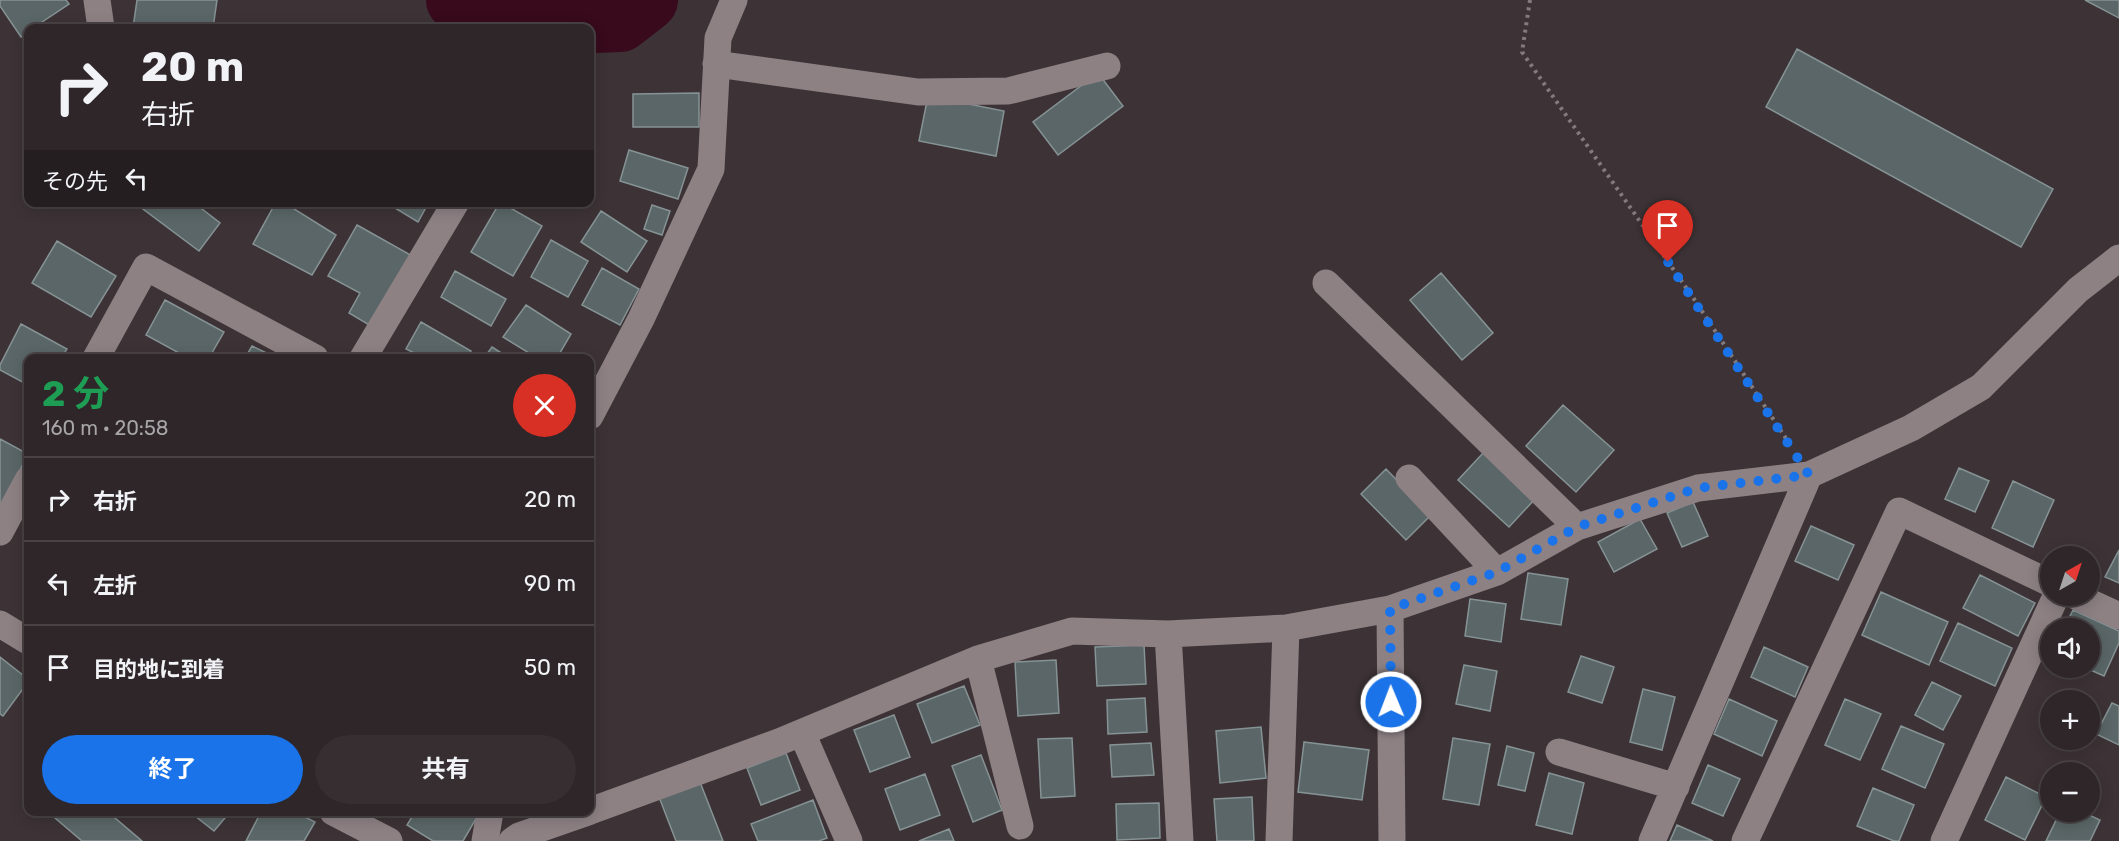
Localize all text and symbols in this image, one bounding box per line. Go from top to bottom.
text: 20 m [141,42,244,92]
icon: right [42,48,120,126]
text: 右折 [141,99,195,131]
icon: left [120,162,153,195]
text: その先 [42,168,108,195]
pin [1642,200,1693,262]
icon: arrive [1651,209,1684,242]
text: 2 分 [42,372,109,415]
button: close [513,374,576,437]
text: 160 m · 20:58 [42,416,169,440]
icon: right [42,483,75,516]
text: 20 m [524,486,576,513]
text: 右折 [93,488,137,515]
north arrow [2040,546,2100,606]
map controls [2040,546,2100,822]
icon: left [42,567,75,600]
text: 90 m [524,570,576,597]
text: 左折 [93,572,137,599]
button: sound [2040,618,2100,678]
icon: arrive [42,651,75,684]
text: 50 m [524,654,576,681]
text: 目的地に到着 [93,656,225,683]
position arrow [1359,670,1423,734]
button: + [2040,690,2100,750]
button: 終了 [42,735,303,804]
button: 共有 [315,735,576,804]
button: − [2040,762,2100,822]

